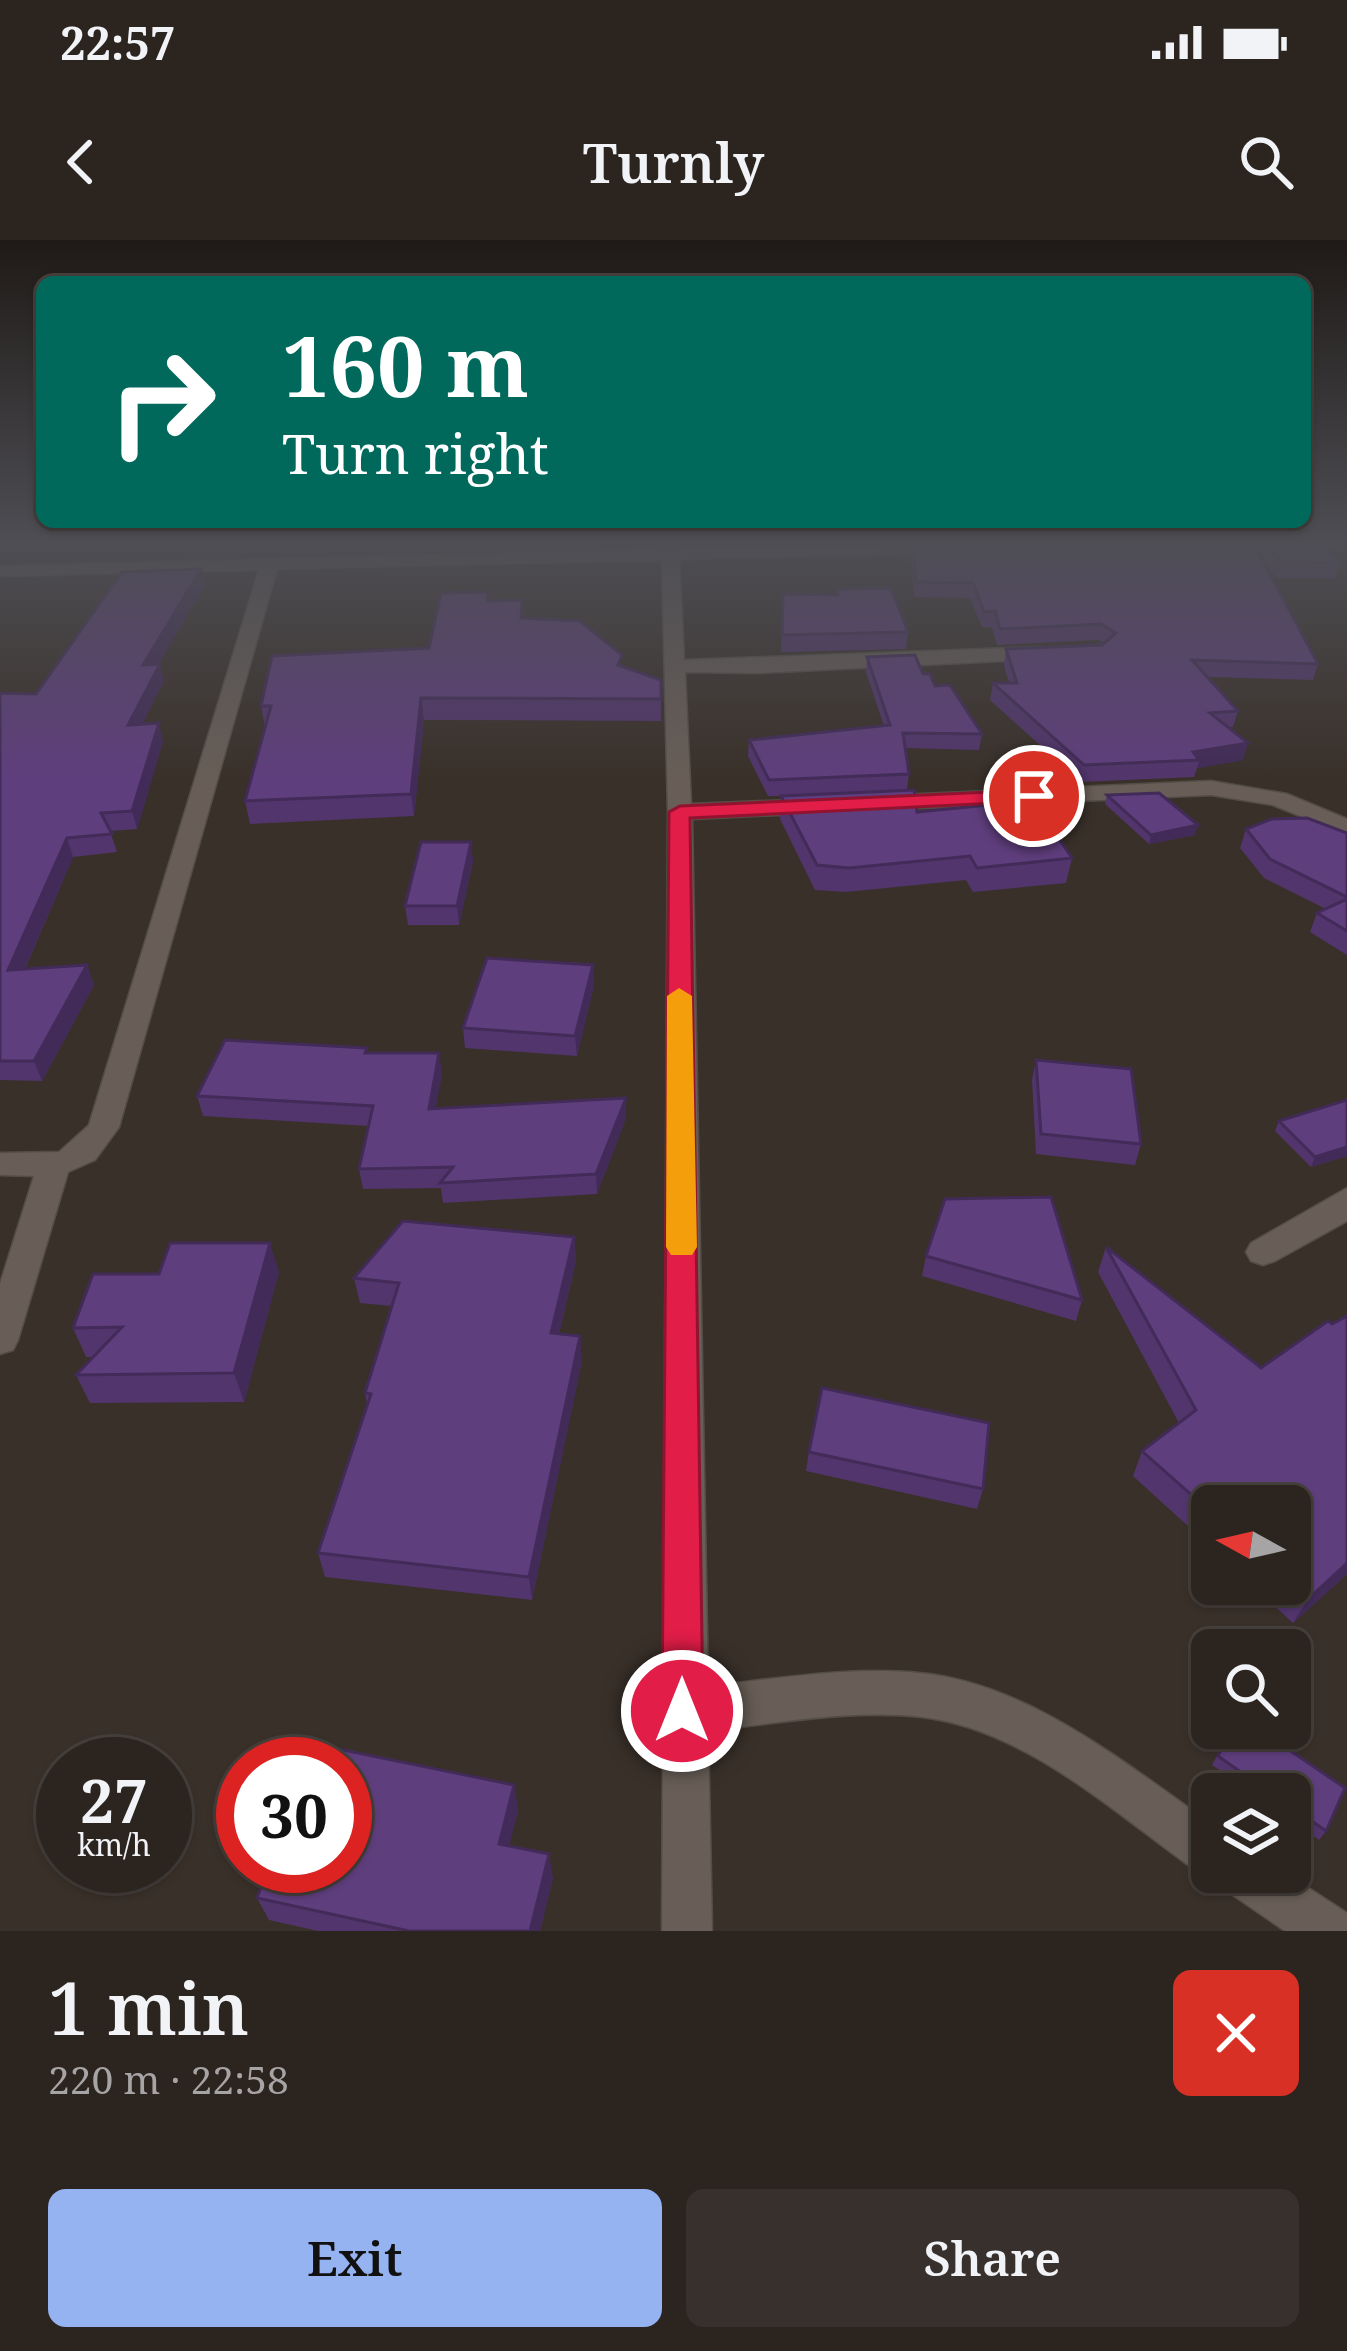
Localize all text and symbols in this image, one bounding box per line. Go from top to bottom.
text: 22:57 [60,12,175,73]
text: Turnly [583,125,764,199]
icon: back [48,129,114,195]
icon: search [1233,129,1299,195]
text: 160 m [282,307,529,422]
icon: right [84,324,240,480]
text: Turn right [282,416,549,490]
pin [983,745,1085,847]
icon: arrive [1001,763,1067,829]
north arrow [1191,1485,1311,1605]
map controls [1191,1485,1311,1893]
button: search [1191,1629,1311,1749]
position arrow [619,1648,745,1774]
speed limit sign: 30 [216,1737,372,1893]
text: 27 [80,1759,148,1841]
button: layers [1191,1773,1311,1893]
text: km/h [77,1824,151,1865]
text: 1 min [48,1958,249,2056]
button: close [1173,1970,1299,2096]
text: 220 m · 22:58 [48,2052,289,2105]
button: Exit [48,2189,662,2327]
button: Share [686,2189,1299,2327]

